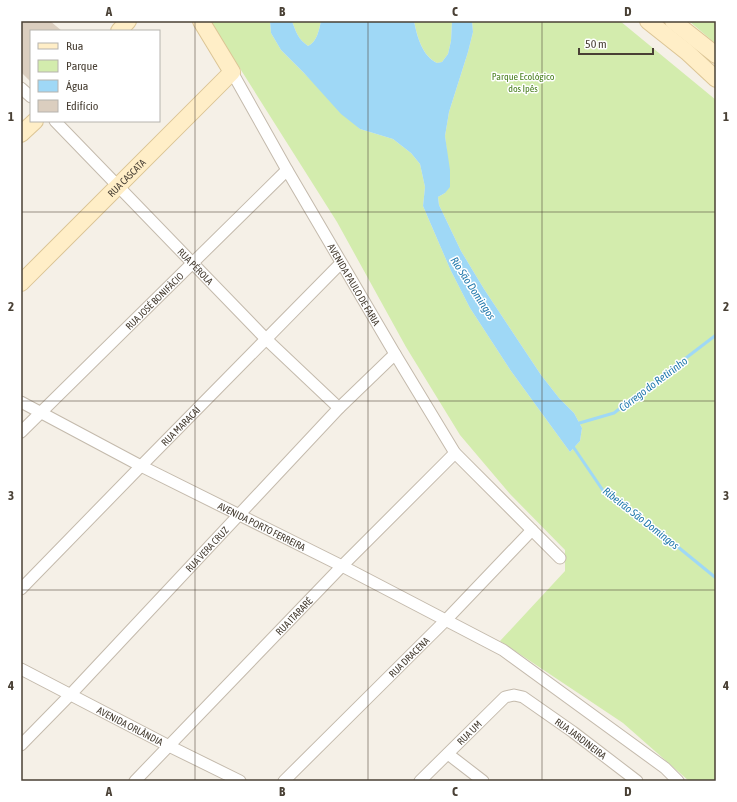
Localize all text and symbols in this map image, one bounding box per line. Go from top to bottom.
text: A [105,4,113,19]
text: B [279,4,286,19]
text: C [452,4,458,19]
text: D [624,4,632,19]
legend [30,30,160,122]
scale bar [579,30,653,56]
text: 50 m [585,37,607,51]
text: Rua [66,39,83,53]
text: Parque [66,59,98,73]
park label: Parque Ecológico dos Ipês [492,71,555,94]
text: Água [66,79,88,93]
text: Edifício [66,99,99,113]
text: 1 [8,109,14,124]
text: 1 [723,109,729,124]
street label: RUA CASCATA [106,157,148,199]
street label: AVENIDA PAULO DE FARIA [325,242,382,328]
street label: RUA PÉROLA [175,246,215,287]
water label: Rio São Domingos [448,254,498,322]
street label: RUA JOSÉ BONIFÁCIO [123,270,186,332]
text: 2 [8,299,14,314]
text: 2 [723,299,729,314]
water label: Córrego do Retirinho [616,354,690,414]
street label: RUA MARACAÍ [159,404,203,448]
water label: Ribeirão São Domingos [601,485,681,551]
text: 3 [8,488,14,503]
text: 3 [723,488,729,503]
street label: AVENIDA PORTO FERREIRA [216,500,307,553]
street label: RUA VERA CRUZ [183,524,231,574]
street label: RUA ITARARÉ [274,595,315,637]
street label: RUA DRACENA [387,635,432,680]
text: 4 [7,678,14,693]
text: 4 [722,678,729,693]
street label: AVENIDA ORLÂNDIA [95,705,165,748]
street label: RUA JARDINEIRA [553,716,608,761]
street label: RUA UM [455,718,484,747]
text: A [105,784,113,799]
text: B [279,784,286,799]
text: C [452,784,458,799]
text: D [624,784,632,799]

